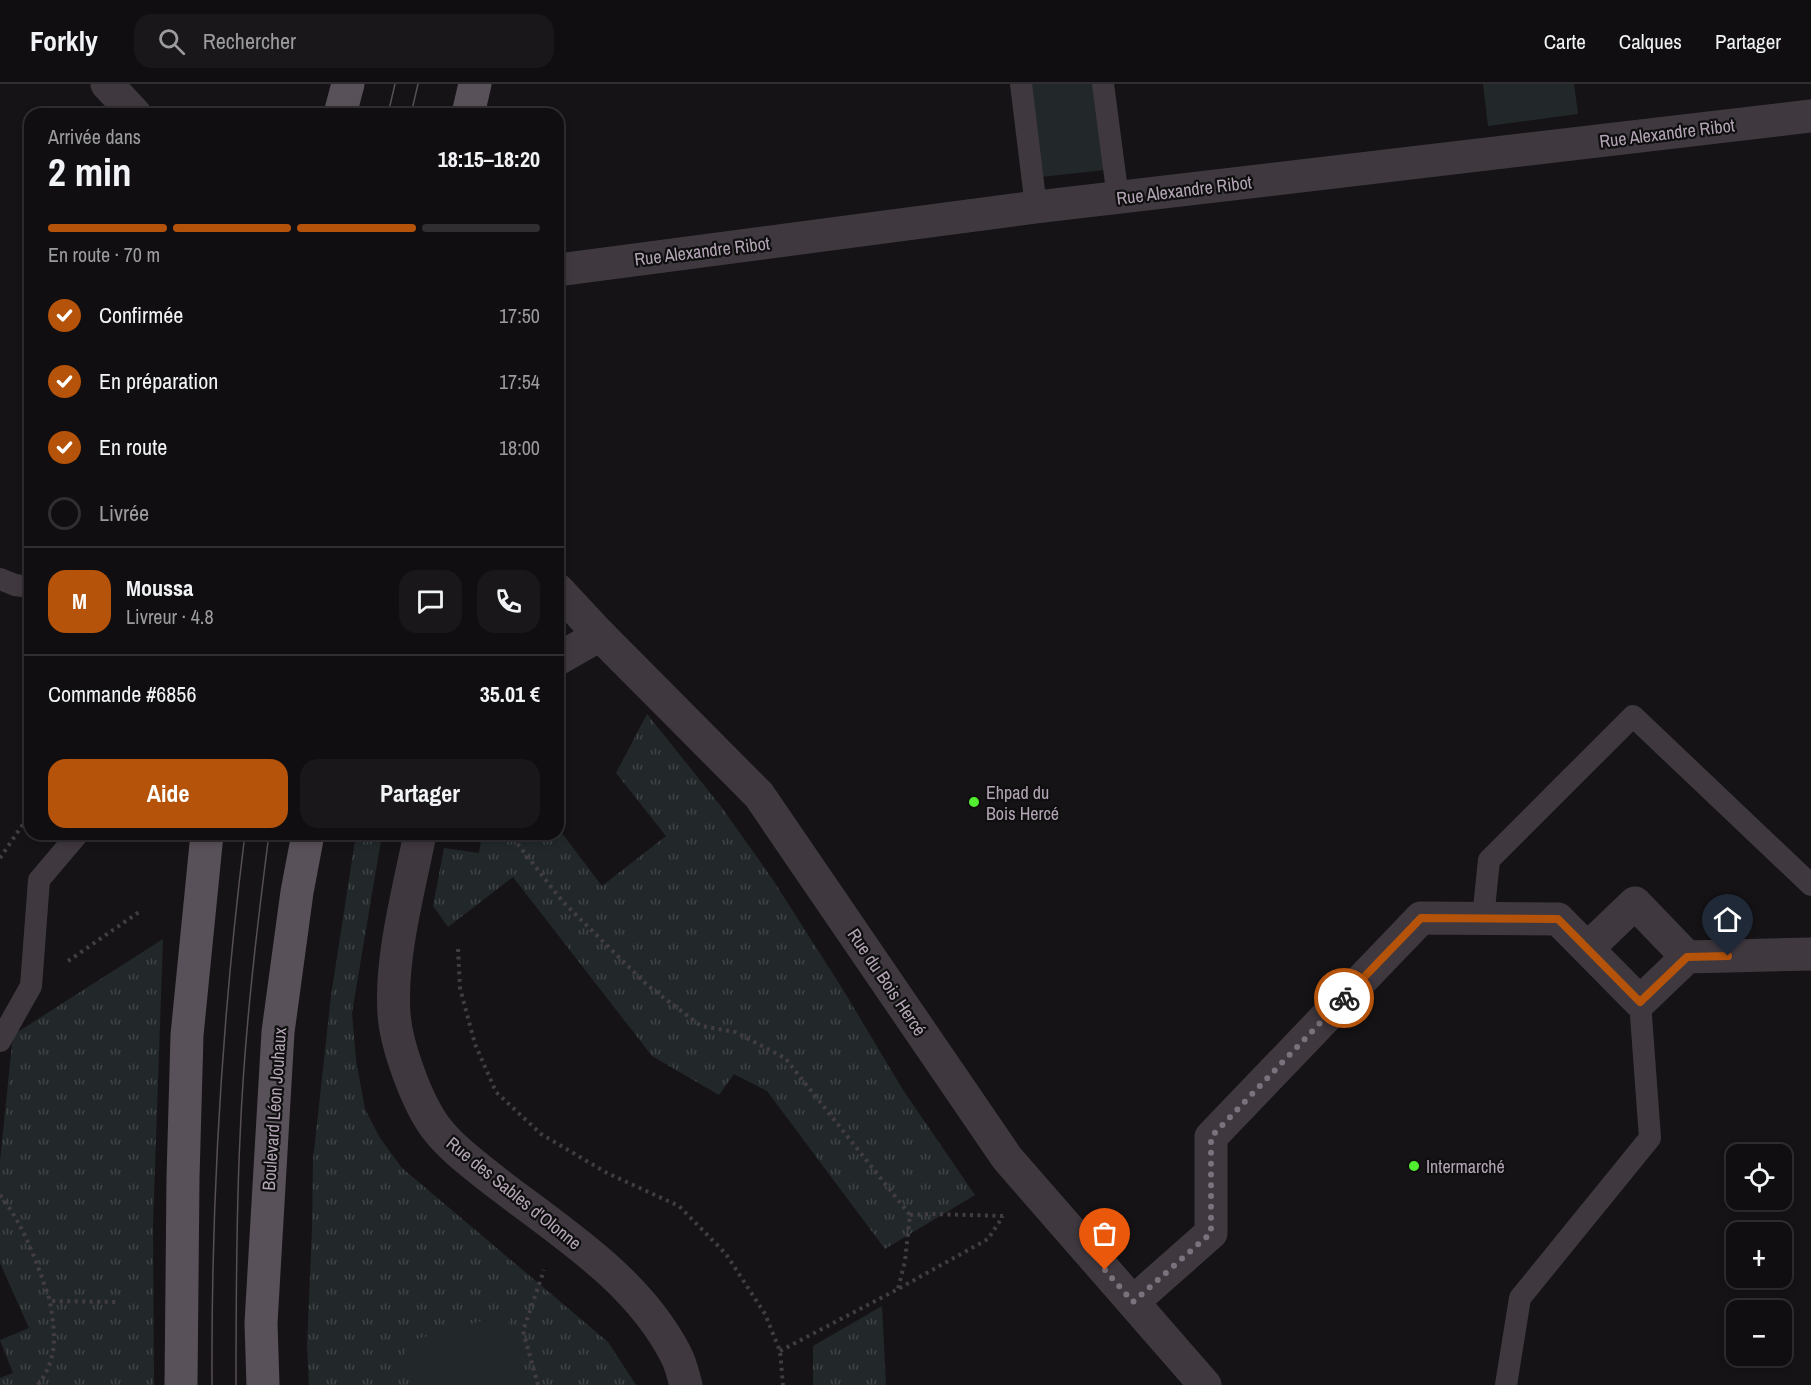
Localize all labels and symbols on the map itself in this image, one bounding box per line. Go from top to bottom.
street label: Rue Alexandre Ribot [1598,112,1736,154]
street label: Rue Alexandre Ribot [1115,169,1253,211]
street label: Rue Alexandre Ribot [633,230,771,272]
place label: Ehpad du Bois Hercé [986,780,1059,826]
marker: Ehpad du Bois Hercé [967,795,981,809]
pin [1702,894,1753,956]
street label: Rue du Bois Hercé [842,923,932,1041]
courier [1314,968,1374,1028]
street label: Boulevard Léon Jouhaux [256,1026,292,1191]
street label: Rue des Sables d'Olonne [441,1131,587,1255]
place label: Intermarché [1426,1154,1505,1179]
marker: Intermarché [1407,1159,1421,1173]
pin [1079,1208,1130,1270]

